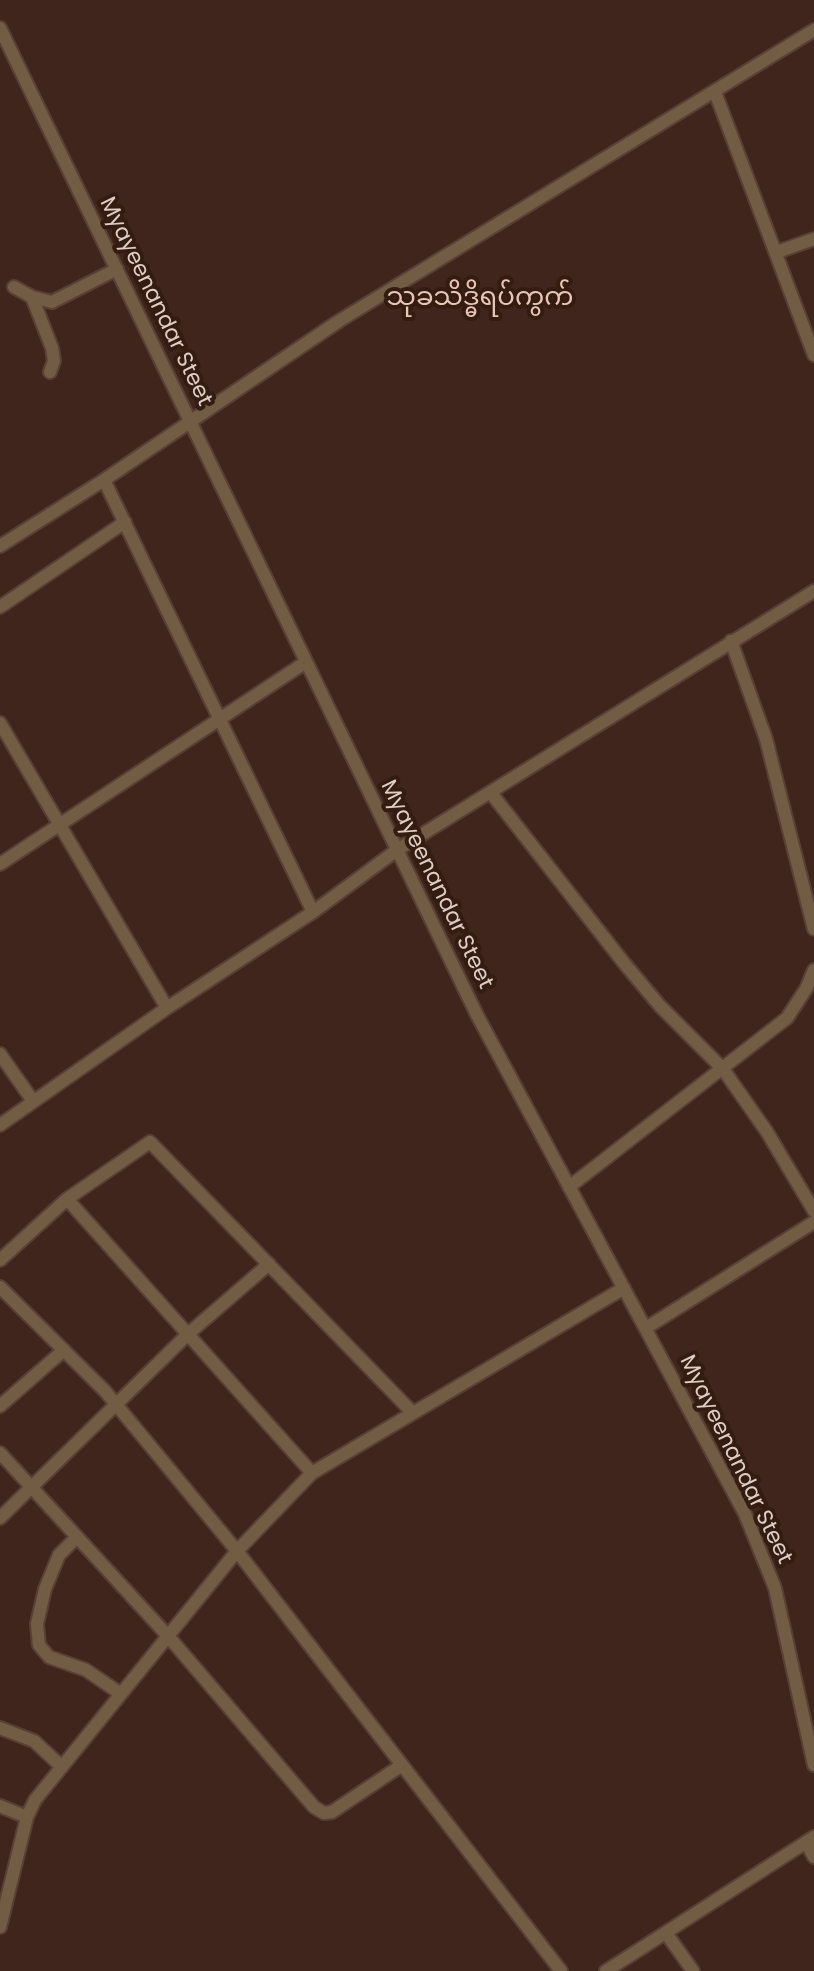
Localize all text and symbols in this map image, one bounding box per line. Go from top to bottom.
street label: Myayeenandar Steet [93,193,217,411]
district label: သုခသိဒ္ဓိရပ်ကွက် [387,282,573,314]
street label: Myayeenandar Steet [374,776,498,994]
street label: Myayeenandar Steet [673,1351,797,1569]

